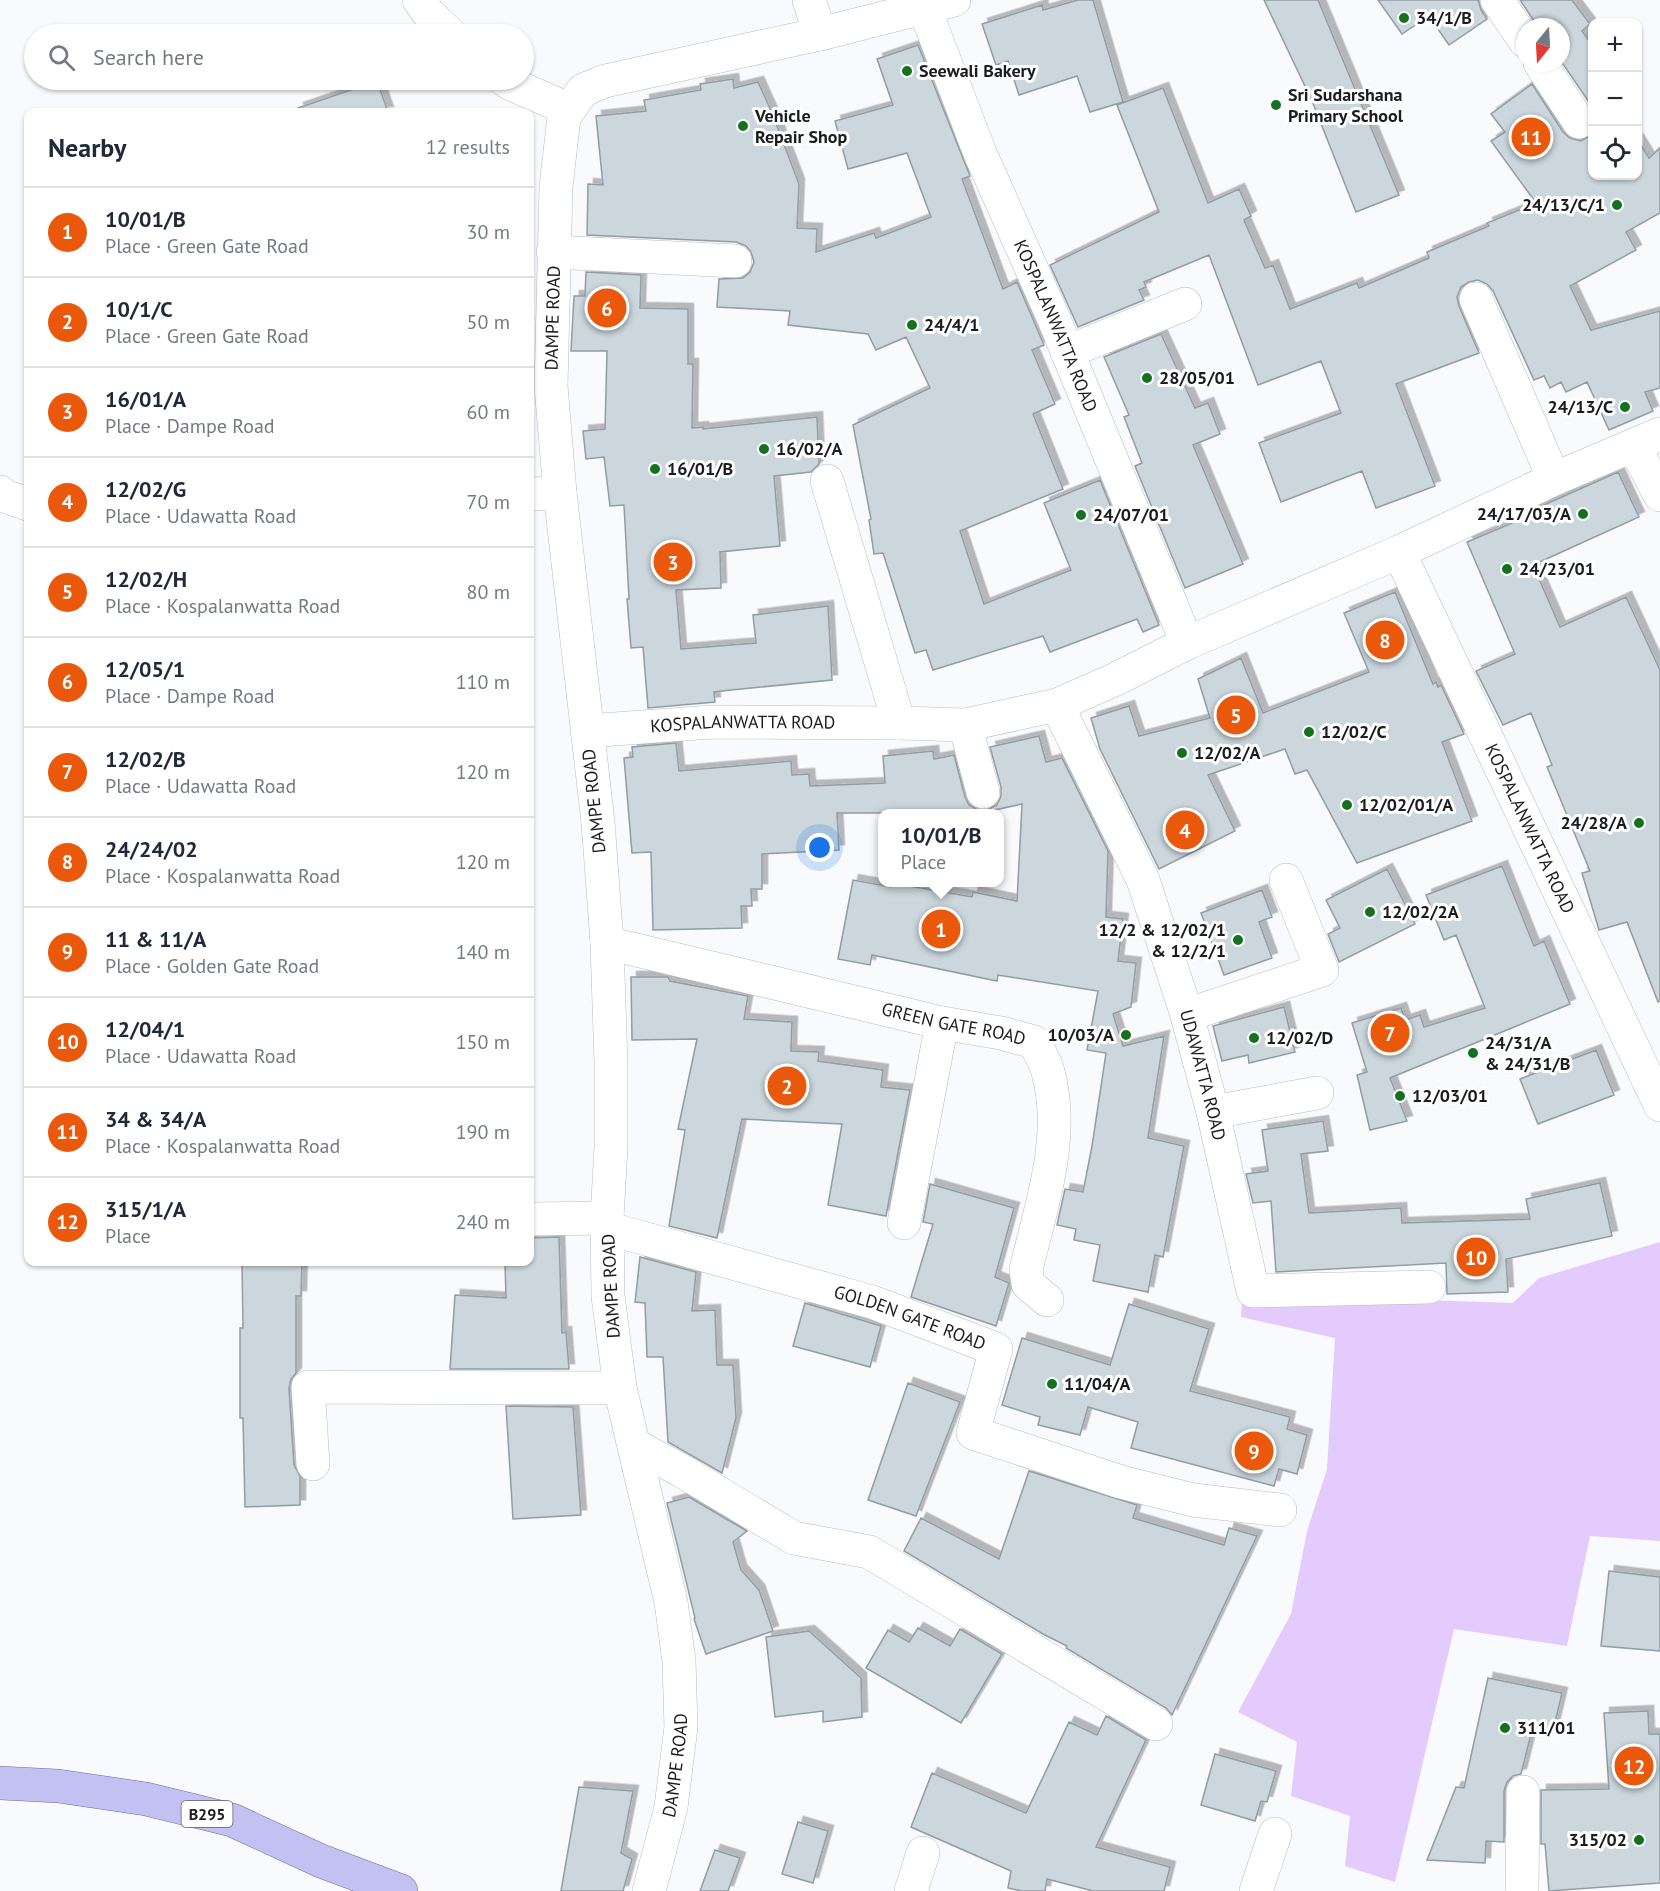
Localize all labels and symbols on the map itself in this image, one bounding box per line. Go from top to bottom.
place label: 34/1/B [1416,6,1472,29]
marker: 34/1/B [1397,11,1411,25]
north arrow [1516,18,1570,72]
place label: Seewali Bakery [919,59,1036,82]
marker: Seewali Bakery [900,64,914,78]
place label: Sri Sudarshana Primary School [1288,83,1404,127]
marker: Sri Sudarshana Primary School [1269,98,1283,112]
place label: Vehicle Repair Shop [754,104,847,148]
pin: 11 [1512,114,1550,160]
marker: Vehicle Repair Shop [736,119,750,133]
place label: 24/13/C/1 [1522,193,1605,216]
marker: 24/13/C/1 [1610,198,1624,212]
street label: KOSPALANWATTA ROAD [1009,236,1103,415]
street label: DAMPE ROAD [539,265,565,371]
pin: 6 [588,286,626,330]
place label: 24/4/1 [924,313,980,336]
marker: 24/4/1 [905,318,919,332]
place label: 28/05/01 [1159,366,1235,389]
marker: 28/05/01 [1140,371,1154,385]
place label: 24/13/C [1547,395,1613,418]
marker: 24/13/C [1618,400,1632,414]
place label: 16/02/A [776,437,843,460]
marker: 16/02/A [757,442,771,456]
place label: 16/01/B [667,457,733,480]
marker: 16/01/B [648,462,662,476]
place label: 24/17/03/A [1477,502,1571,525]
place label: 24/07/01 [1093,503,1169,526]
marker: 24/17/03/A [1576,507,1590,521]
marker: 24/07/01 [1074,508,1088,522]
pin: 3 [654,540,692,584]
place label: 24/23/01 [1519,557,1595,580]
marker: 24/23/01 [1500,562,1514,576]
pin: 8 [1366,618,1404,662]
pin: 5 [1216,692,1256,738]
street label: KOSPALANWATTA ROAD [649,710,835,737]
place label: 12/02/C [1321,720,1387,743]
marker: 12/02/C [1302,725,1316,739]
street label: KOSPALANWATTA ROAD [1480,740,1580,917]
place label: 12/02/A [1194,741,1261,764]
marker: 12/02/A [1175,746,1189,760]
street label: DAMPE ROAD [577,748,610,854]
place label: 12/02/01/A [1359,793,1453,816]
marker: 12/02/01/A [1340,798,1354,812]
pin: 4 [1166,808,1204,852]
place label: 24/28/A [1561,811,1627,834]
marker: 24/28/A [1632,816,1646,830]
your location [805,833,834,862]
place label: 12/02/2A [1382,900,1459,923]
marker: 12/02/2A [1363,905,1377,919]
pin: 1 [922,906,960,952]
place label: 12/2 & 12/02/1 & 12/2/1 [1099,918,1226,962]
marker: 12/2 & 12/02/1 & 12/2/1 [1231,933,1245,947]
street label: GREEN GATE ROAD [879,997,1028,1050]
street label: UDAWATTA ROAD [1175,1007,1231,1143]
pin: 7 [1370,1010,1410,1056]
place label: 10/03/A [1048,1023,1114,1046]
place label: 12/02/D [1266,1026,1333,1049]
marker: 10/03/A [1119,1028,1133,1042]
marker: 12/02/D [1247,1031,1261,1045]
place label: 24/31/A & 24/31/B [1485,1031,1570,1075]
marker: 24/31/A & 24/31/B [1466,1046,1480,1060]
pin: 2 [768,1064,806,1108]
place label: 12/03/01 [1412,1084,1488,1107]
marker: 12/03/01 [1393,1089,1407,1103]
street label: DAMPE ROAD [596,1233,625,1339]
pin: 10 [1456,1234,1496,1280]
street label: GOLDEN GATE ROAD [831,1280,989,1355]
place label: 11/04/A [1064,1372,1131,1395]
marker: 11/04/A [1045,1377,1059,1391]
pin: 9 [1234,1428,1274,1474]
street label: DAMPE ROAD [657,1713,692,1820]
place label: 311/01 [1517,1716,1575,1739]
marker: 311/01 [1498,1721,1512,1735]
pin: 12 [1614,1744,1654,1788]
road number: B295 [182,1801,232,1827]
place label: 315/02 [1569,1828,1627,1851]
marker: 315/02 [1632,1833,1646,1847]

